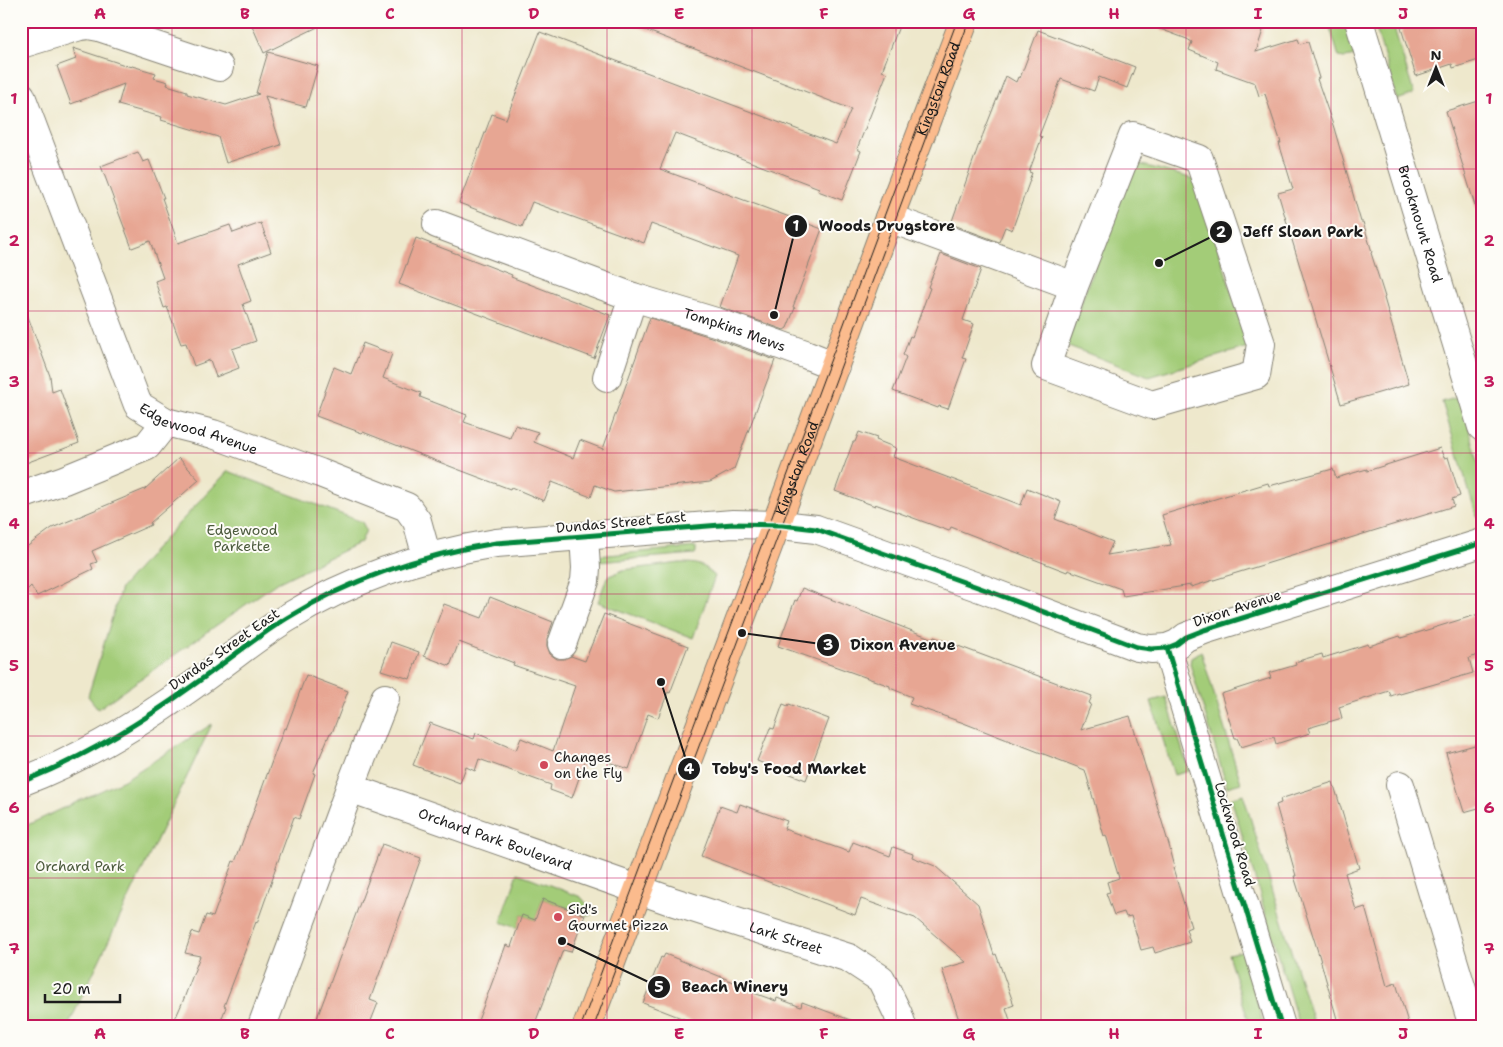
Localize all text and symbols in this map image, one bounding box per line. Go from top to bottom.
text: A [94,3,106,24]
text: B [240,3,250,24]
text: C [385,3,395,24]
text: D [528,3,540,24]
text: E [674,3,684,24]
text: F [819,3,829,24]
text: G [963,3,976,24]
text: H [1108,3,1120,24]
text: I [1254,3,1263,24]
text: J [1398,3,1408,24]
street label: Kingston Road [912,39,964,138]
north arrow [1410,42,1460,92]
text: N [1430,46,1442,64]
text: 1 [10,88,18,109]
text: 1 [1485,88,1493,109]
street label: Brookmount Road [1394,163,1447,285]
callout: Woods Drugstore [784,211,965,241]
text: 1 [793,216,800,236]
text: Woods Drugstore [819,216,955,236]
callout: Jeff Sloan Park [1208,217,1374,247]
text: 2 [1216,222,1227,242]
text: Jeff Sloan Park [1243,222,1363,242]
text: 2 [8,230,20,251]
text: 2 [1483,230,1495,251]
street label: Tompkins Mews [681,304,788,355]
text: 3 [8,371,20,392]
text: 3 [1483,371,1495,392]
street label: Edgewood Avenue [136,399,260,459]
street label: Kingston Road [771,419,822,518]
street label: Dundas Street East [555,507,687,537]
text: 4 [8,513,20,534]
text: 4 [1483,513,1495,534]
park label: Edgewood Parkette [206,521,278,555]
street label: Dixon Avenue [1191,585,1283,631]
street label: Dundas Street East [165,604,283,694]
callout: Dixon Avenue [815,630,966,660]
text: 3 [823,635,833,655]
text: Dixon Avenue [850,635,956,655]
text: 5 [9,655,19,676]
text: 5 [1484,655,1494,676]
place label: Changes on the Fly [554,748,623,782]
callout: Toby's Food Market [677,754,876,784]
marker: Changes on the Fly [538,759,550,771]
text: 4 [684,759,695,779]
text: Toby's Food Market [712,759,866,779]
street label: Lockwood Road [1211,780,1259,889]
text: 6 [8,797,20,818]
text: 6 [1483,797,1495,818]
street label: Orchard Park Boulevard [416,804,575,875]
park label: Orchard Park [35,857,125,875]
place label: Sid's Gourmet Pizza [568,900,669,934]
marker: Sid's Gourmet Pizza [552,911,564,923]
street label: Lark Street [747,918,825,958]
text: 7 [8,938,20,959]
text: 7 [1483,938,1495,959]
scale bar [45,972,120,1004]
callout: Beach Winery [646,972,798,1002]
text: 5 [654,977,664,997]
text: Beach Winery [682,977,788,997]
text: 20 m [52,979,91,999]
text: A [94,1023,106,1044]
text: B [240,1023,250,1044]
text: C [385,1023,395,1044]
text: D [528,1023,540,1044]
text: E [674,1023,684,1044]
text: F [819,1023,829,1044]
text: G [963,1023,976,1044]
text: H [1108,1023,1120,1044]
text: I [1254,1023,1263,1044]
text: J [1398,1023,1408,1044]

